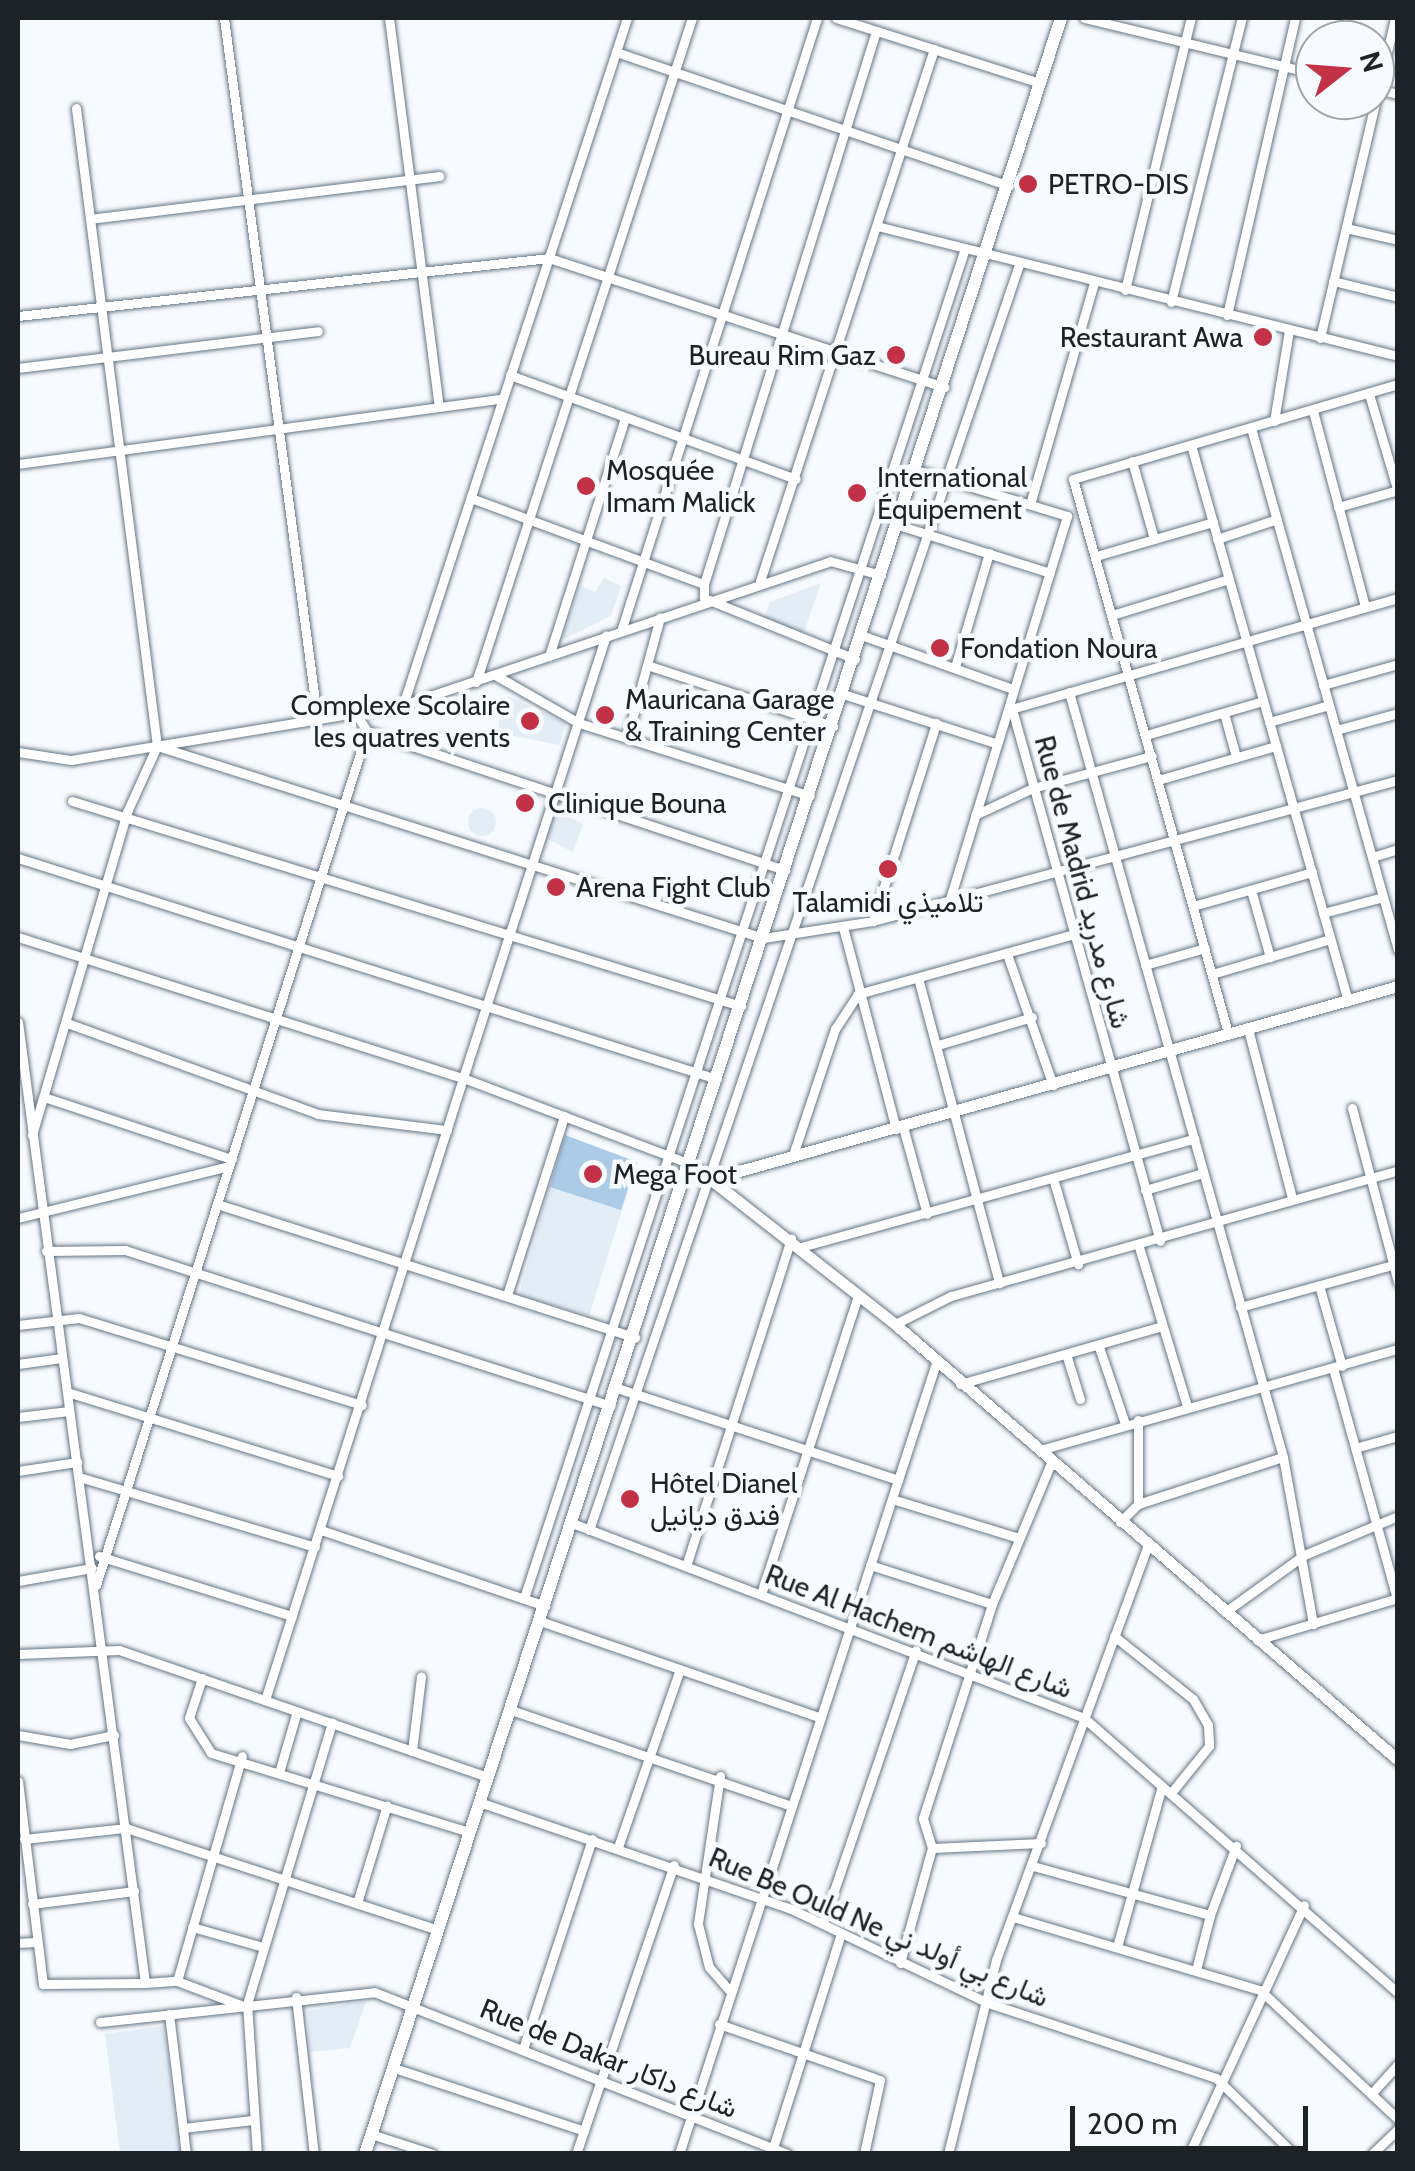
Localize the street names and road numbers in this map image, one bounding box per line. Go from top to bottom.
street label: Rue de Madrid شارع مدريد [1028,732,1138,1032]
street label: Rue Al Hachem شارع الهاشم [761,1557,1077,1705]
street label: Rue Be Ould Ne شارع بي أولد ني [704,1840,1054,2014]
street label: Rue de Dakar شارع داكار [475,1991,743,2125]

